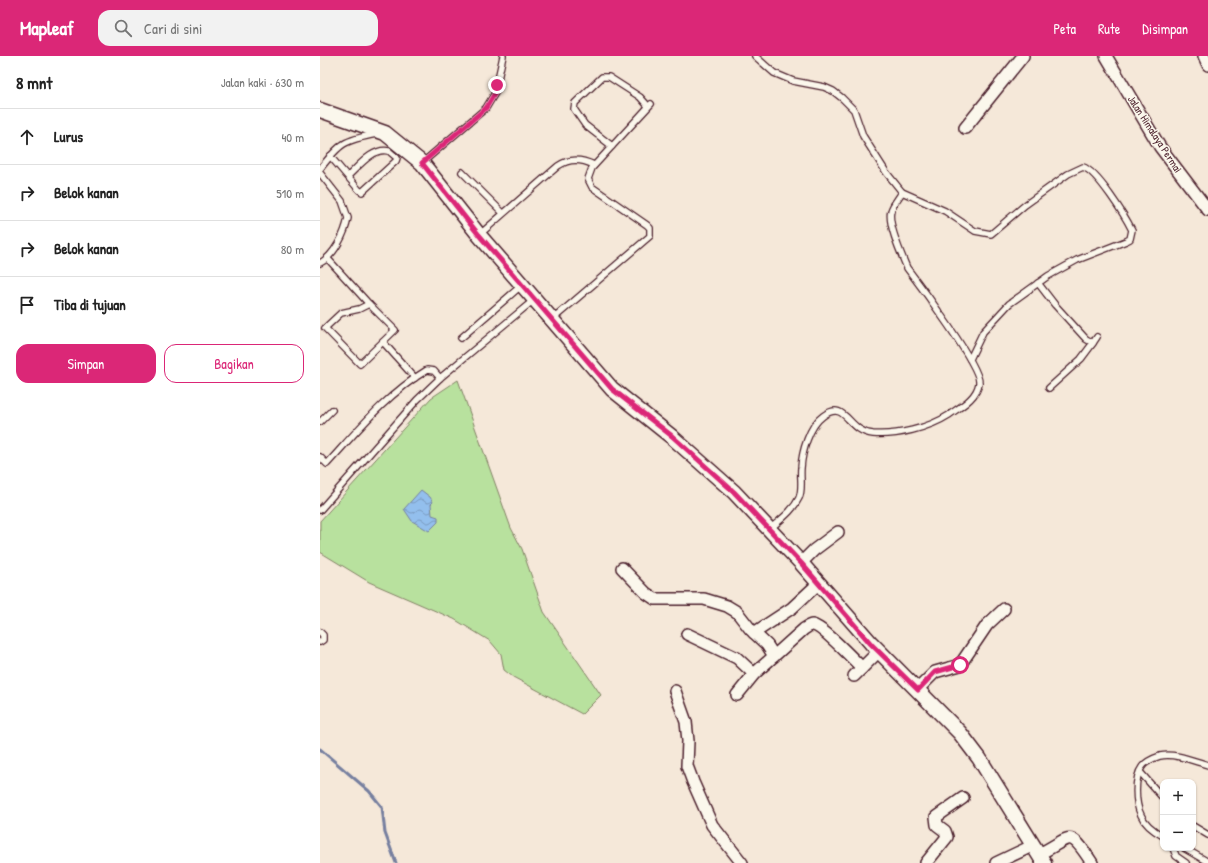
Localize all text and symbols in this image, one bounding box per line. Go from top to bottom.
search box [98,10,378,46]
text: Mapleaf [20,15,74,41]
icon: search [112,17,134,39]
text: Cari di sini [144,18,202,39]
text: Peta [1053,19,1076,38]
text: Rute [1098,19,1120,38]
text: Disimpan [1142,19,1188,38]
text: 8 mnt [16,71,52,94]
text: Jalan kaki · 630 m [221,73,304,91]
route end [488,76,506,94]
street label: Jalan Himalaya Permai [1125,93,1185,175]
icon: ahead [16,126,38,148]
text: Lurus [54,126,83,147]
text: 40 m [281,128,304,146]
icon: right [16,182,38,204]
text: Belok kanan [54,182,119,203]
text: 510 m [276,184,304,202]
icon: right [16,238,38,260]
text: Belok kanan [54,238,119,259]
text: 80 m [281,240,304,258]
icon: arrive [16,294,38,316]
text: Tiba di tujuan [54,294,126,315]
button: Simpan [16,344,156,383]
button: Bagikan [164,344,304,383]
route start [951,656,969,674]
map controls [1160,779,1196,851]
button: + [1160,779,1196,815]
button: − [1160,815,1196,851]

